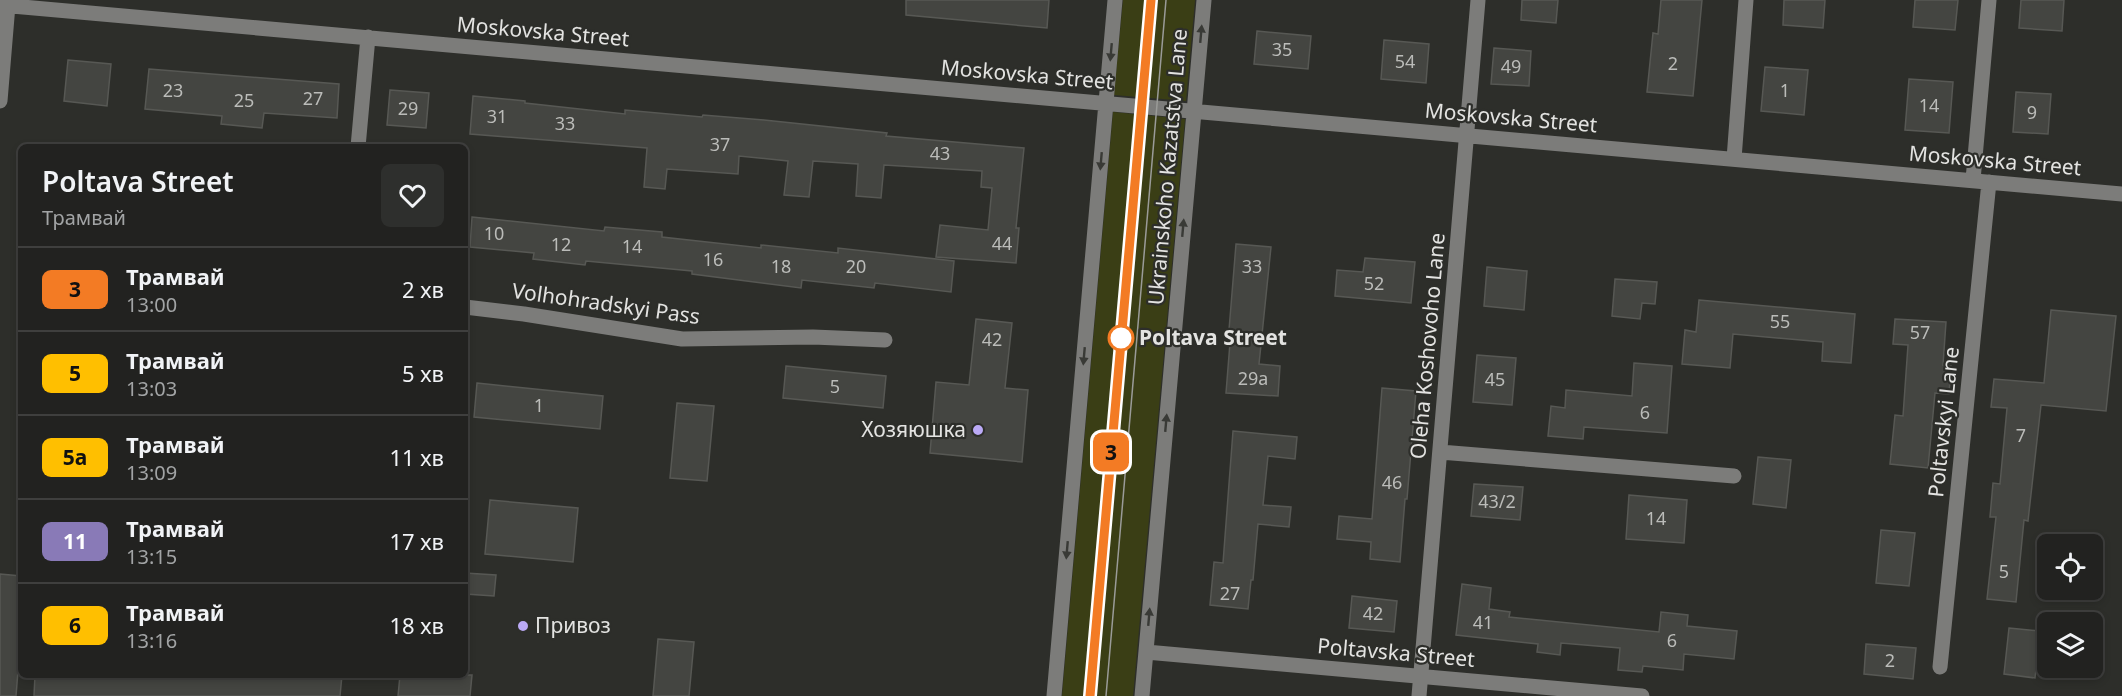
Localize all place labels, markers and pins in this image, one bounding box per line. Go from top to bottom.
place label: Poltava Street [1139,323,1287,351]
marker: Poltava Street [1108,325,1134,351]
place label: Хозяюшка [861,415,966,443]
marker: Хозяюшка [971,423,985,437]
place label: Привоз [535,611,611,639]
marker: Привоз [516,619,530,633]

